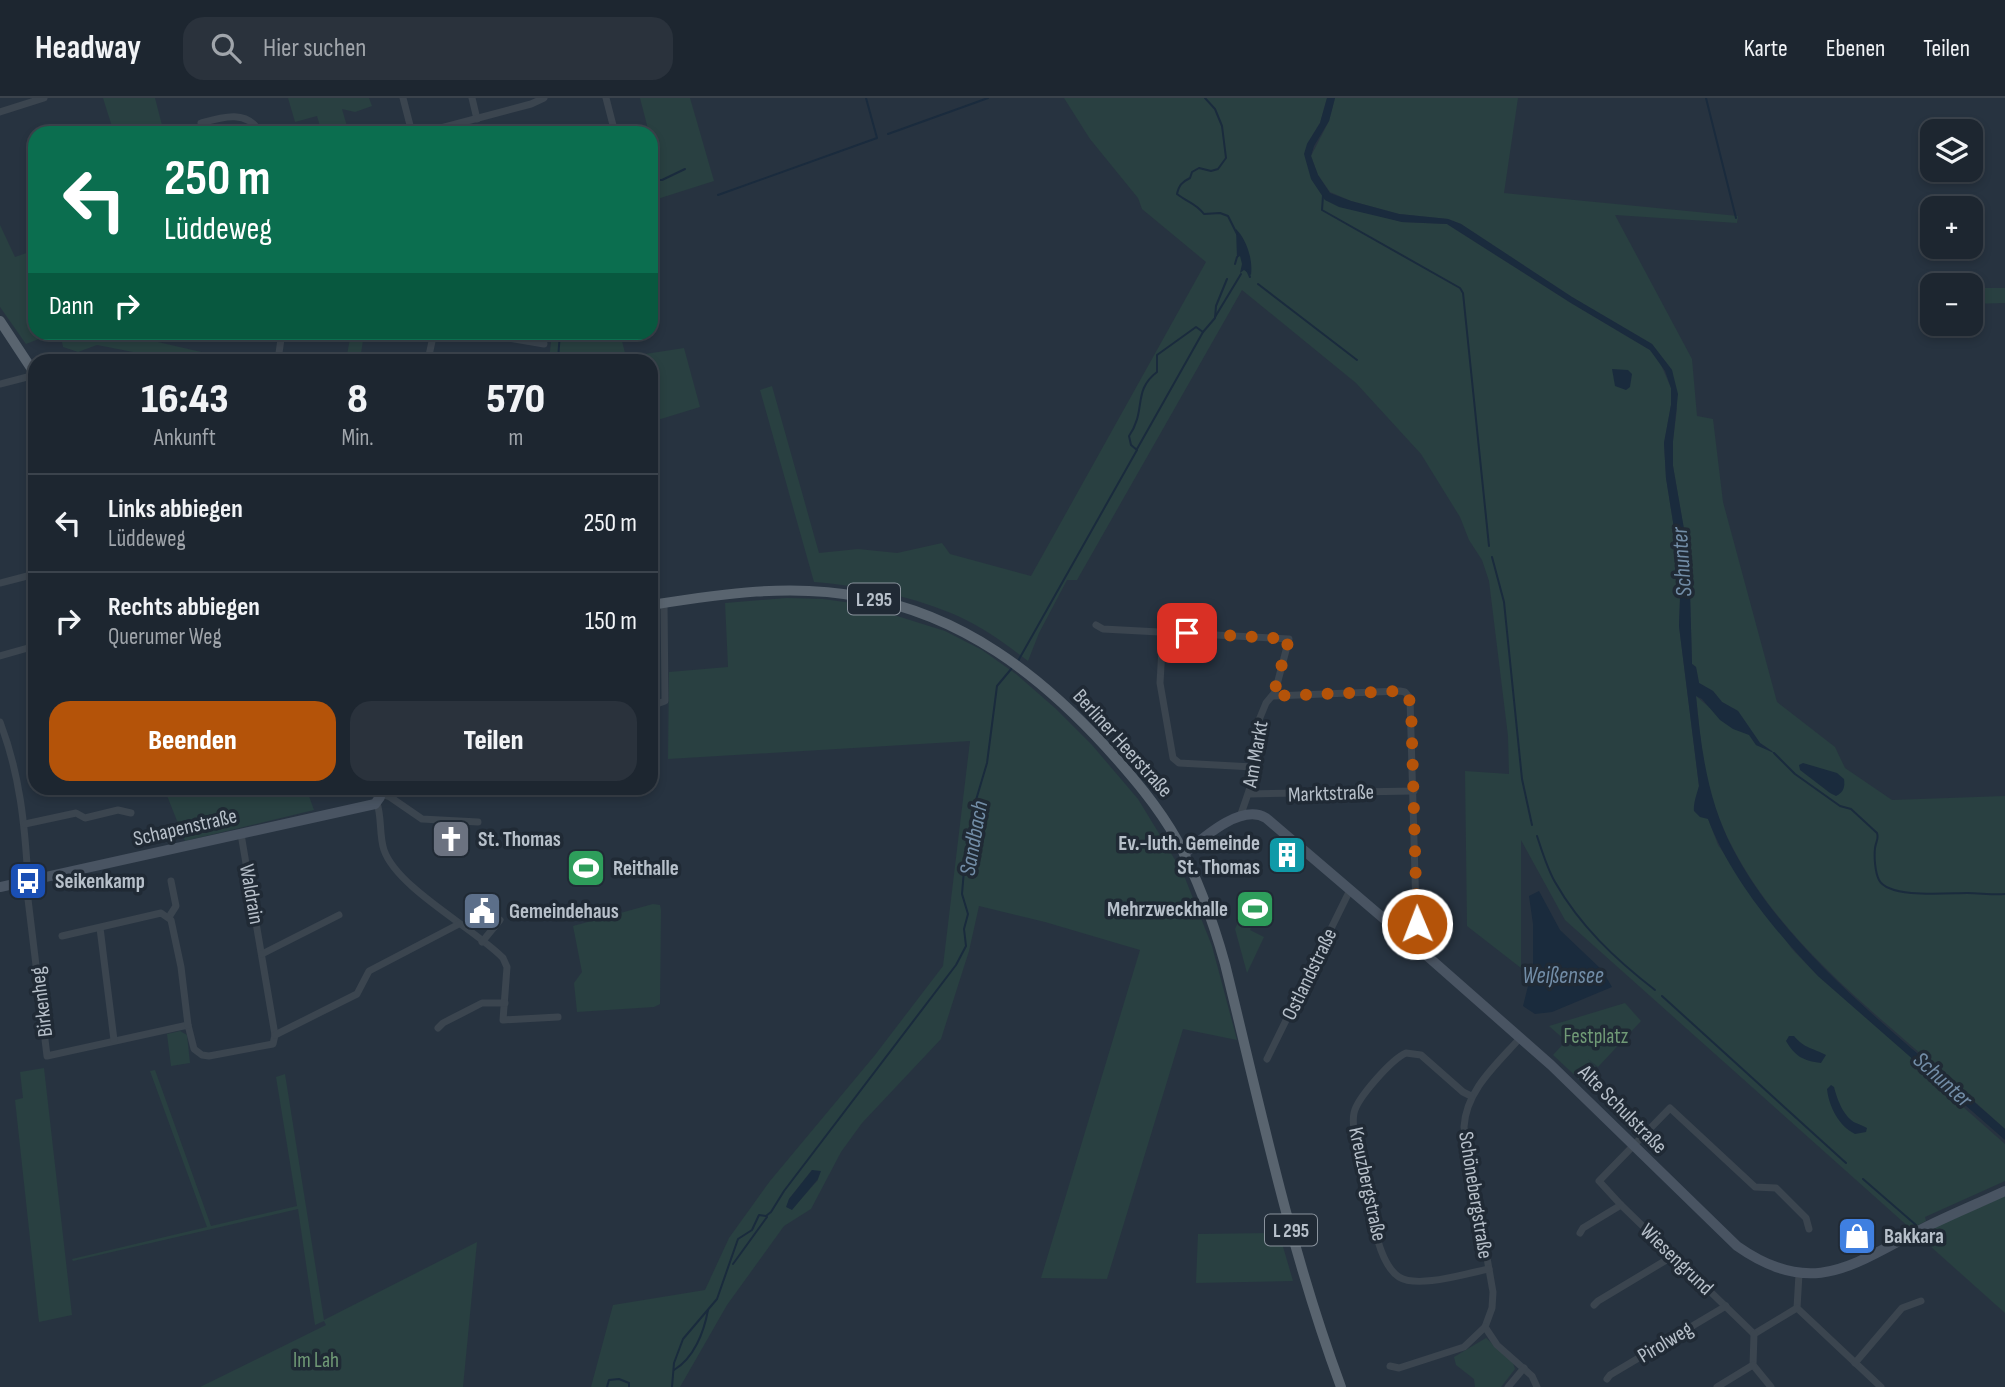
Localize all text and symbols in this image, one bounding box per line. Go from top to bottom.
search box [183,17,673,80]
text: Headway [35,28,141,68]
icon: search [207,29,245,67]
text: Hier suchen [263,33,366,64]
text: Karte [1744,34,1788,63]
text: Ebenen [1826,34,1885,63]
text: Teilen [1923,34,1970,63]
map controls [1920,119,1983,336]
button: layers [1920,119,1983,182]
text: 250 m [164,150,270,209]
icon: left [49,154,140,245]
button: + [1920,196,1983,259]
text: Lüddeweg [164,210,272,249]
button: − [1920,273,1983,336]
icon: right [108,287,146,325]
text: Dann [49,291,94,322]
text: 16:43 [141,374,229,425]
text: 8 [347,374,368,425]
text: 570 [487,374,545,425]
text: Ankunft [154,424,216,452]
text: Min. [341,424,374,452]
text: m [508,424,523,452]
text: Links abbiegen [108,494,243,525]
icon: left [49,504,87,542]
text: 250 m [583,508,637,539]
text: Lüddeweg [108,525,186,553]
water label: Schunter [1665,525,1698,598]
road number: L 295 [848,584,900,614]
text: Rechts abbiegen [108,592,260,623]
icon: right [49,602,87,640]
pin [1157,603,1217,663]
text: 150 m [585,606,637,637]
icon: arrive [1168,614,1206,652]
text: Querumer Weg [108,623,222,651]
street label: Berliner Heerstraße [1067,684,1178,803]
button: Beenden [49,701,336,781]
button: Teilen [350,701,637,781]
street label: Am Markt [1237,719,1274,790]
street label: Marktstraße [1288,780,1374,807]
water label: Sandbach [954,798,994,878]
street label: Schapenstraße [131,803,239,852]
church icon: St. Thomas [430,818,472,860]
place label: St. Thomas [478,827,561,852]
place label: Ev.-luth. Gemeinde St. Thomas [1118,831,1260,880]
building icon: Ev.-luth. Gemeinde St. Thomas [1266,834,1308,876]
sports icon: Reithalle [565,847,607,889]
place label: Reithalle [613,856,679,881]
bus stop icon: Seikenkamp [7,860,49,902]
street label: Waldrain [234,862,269,926]
place label: Seikenkamp [55,869,145,894]
position arrow [1380,887,1454,961]
sports icon: Mehrzweckhalle [1234,888,1276,930]
public building icon: Gemeindehaus [461,890,503,932]
place label: Mehrzweckhalle [1107,897,1228,922]
place label: Gemeindehaus [509,899,619,924]
street label: Ostlandstraße [1277,924,1342,1024]
water label: Weißensee [1522,962,1604,990]
street label: Birkenheg [25,966,58,1038]
park label: Festplatz [1564,1024,1629,1049]
water label: Schunter [1907,1046,1979,1114]
street label: Alte Schulstraße [1572,1059,1672,1159]
street label: Kreuzbergstraße [1343,1125,1392,1243]
street label: Schönebergstraße [1453,1130,1498,1260]
road number: L 295 [1265,1214,1317,1246]
shop icon: Bakkara [1836,1215,1878,1257]
street label: Wiesengrund [1635,1218,1718,1300]
place label: Bakkara [1884,1224,1944,1249]
street label: Pirolweg [1633,1316,1697,1368]
park label: Im Lah [293,1348,339,1373]

